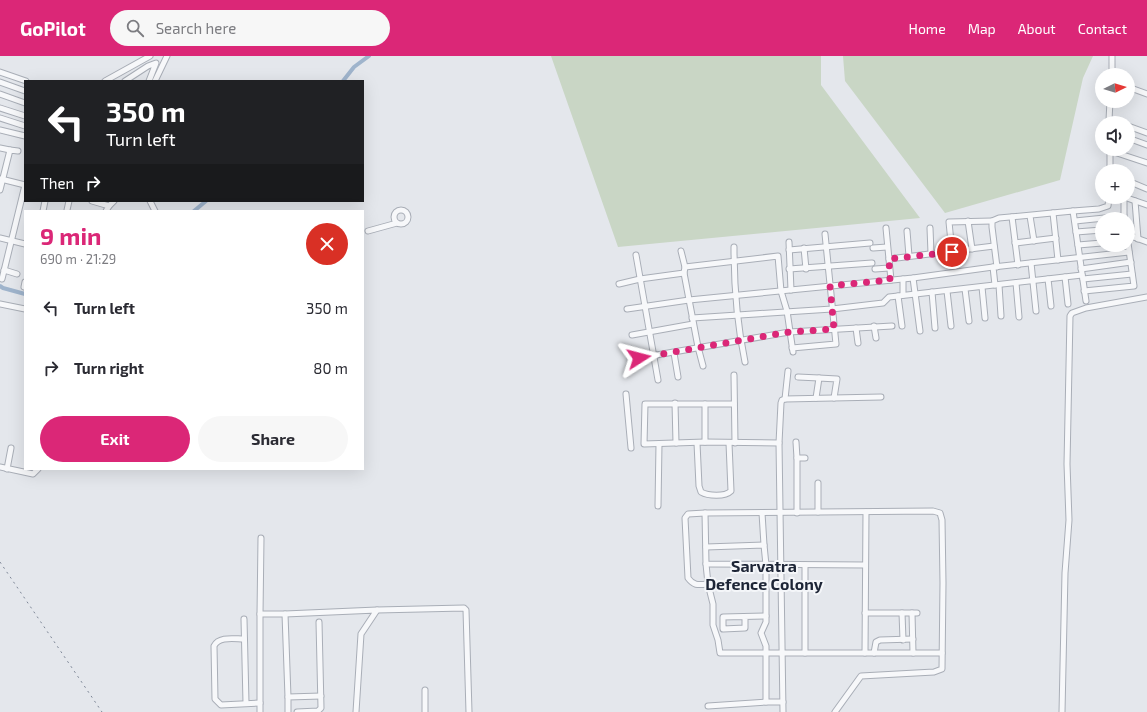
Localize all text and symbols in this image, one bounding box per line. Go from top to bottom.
search box [110,10,390,46]
text: GoPilot [20,17,86,40]
icon: search [124,17,146,39]
text: Search here [156,19,236,37]
text: Home [909,20,946,37]
text: Map [968,20,996,37]
text: About [1018,20,1056,37]
text: Contact [1078,20,1127,37]
north arrow [1095,68,1135,108]
map controls [1095,68,1135,252]
text: 350 m [106,94,186,128]
icon: left [40,96,92,148]
button: sound [1095,116,1135,156]
text: Turn left [106,128,176,150]
button: + [1095,164,1135,204]
icon: right [82,172,104,194]
text: Then [40,174,74,192]
button: − [1095,212,1135,252]
text: 9 min [40,221,102,250]
button: close [306,223,348,265]
pin [935,235,969,269]
icon: arrive [941,241,963,263]
text: 690 m · 21:29 [40,251,116,267]
icon: left [40,297,62,319]
text: Turn left [74,299,135,317]
text: 350 m [306,299,348,317]
position arrow [618,337,660,379]
icon: right [40,357,62,379]
text: Turn right [74,359,144,377]
text: 80 m [313,359,348,377]
button: Exit [40,416,190,462]
button: Share [198,416,348,462]
district label: Sarvatra Defence Colony [705,556,823,594]

